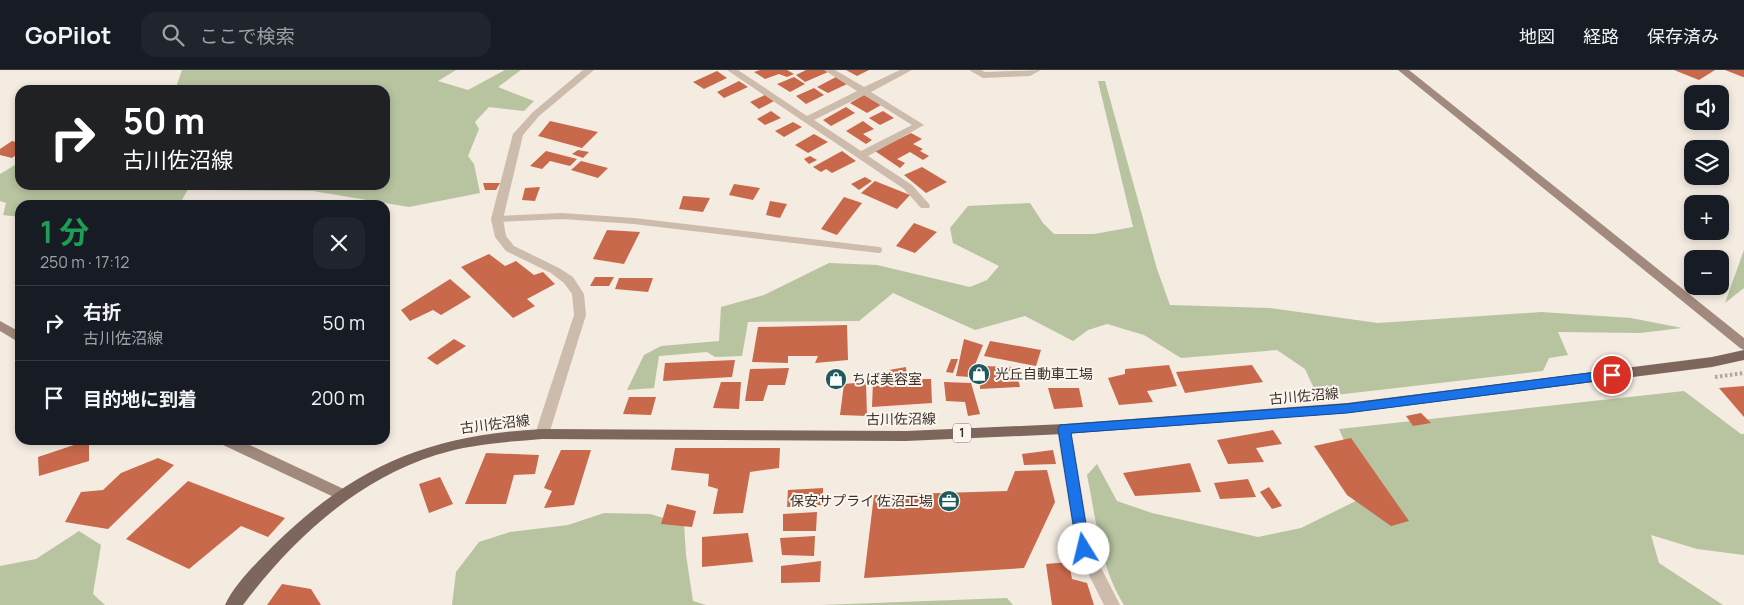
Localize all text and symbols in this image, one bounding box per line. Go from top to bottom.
search box [141,12,491,57]
text: GoPilot [25,18,111,51]
icon: search [159,21,187,49]
text: ここで検索 [199,23,294,49]
text: 地図 [1519,24,1555,48]
text: 経路 [1583,24,1619,48]
text: 保存済み [1647,24,1719,48]
map controls [1684,85,1729,295]
button: sound [1684,85,1729,130]
text: 50 m [123,97,205,145]
icon: right [40,105,105,170]
button: layers [1684,140,1729,185]
text: 古川佐沼線 [123,145,233,175]
button: + [1684,195,1729,240]
text: 1 分 [40,211,89,252]
button: close [313,217,365,269]
button: − [1684,250,1729,295]
text: 250 m · 17:12 [40,251,129,273]
text: 右折 [83,299,121,325]
icon: right [40,309,68,337]
text: 50 m [323,310,365,336]
text: 古川佐沼線 [83,327,163,349]
pin [1591,354,1633,396]
icon: arrive [1598,361,1626,389]
shop icon: 光丘自動車工場 [967,362,991,386]
place label: 光丘自動車工場 [995,364,1093,383]
shop icon: ちば美容室 [824,367,848,391]
place label: ちば美容室 [852,369,922,388]
street label: 古川佐沼線 [1268,383,1340,408]
icon: arrive [40,384,68,412]
text: 200 m [311,385,365,411]
text: 目的地に到着 [83,386,197,412]
street label: 古川佐沼線 [866,408,936,429]
street label: 古川佐沼線 [459,410,531,437]
road number: 1 [953,423,971,442]
office icon: 保安サプライ 佐沼工場 [937,489,961,513]
place label: 保安サプライ 佐沼工場 [790,491,933,510]
position arrow [1057,522,1109,574]

